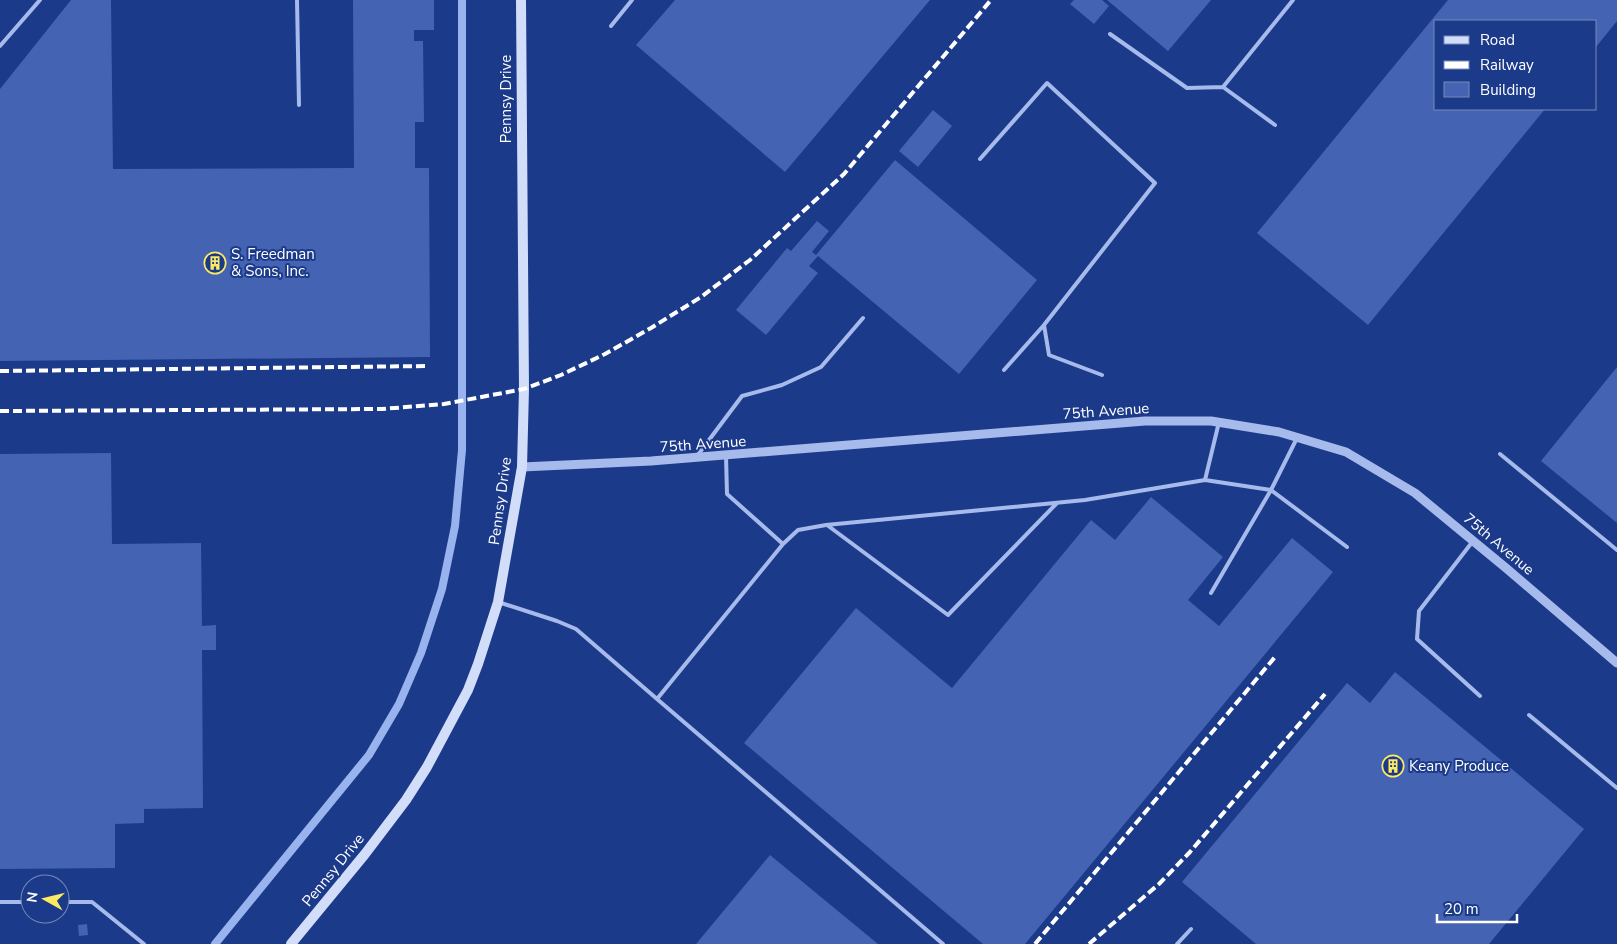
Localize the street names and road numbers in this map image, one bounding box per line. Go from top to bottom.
street label: Pennsy Drive [496,55,516,143]
street label: 75th Avenue [1062,398,1150,424]
street label: 75th Avenue [659,431,747,457]
street label: Pennsy Drive [484,456,516,546]
street label: 75th Avenue [1459,508,1539,580]
street label: Pennsy Drive [297,829,369,911]

